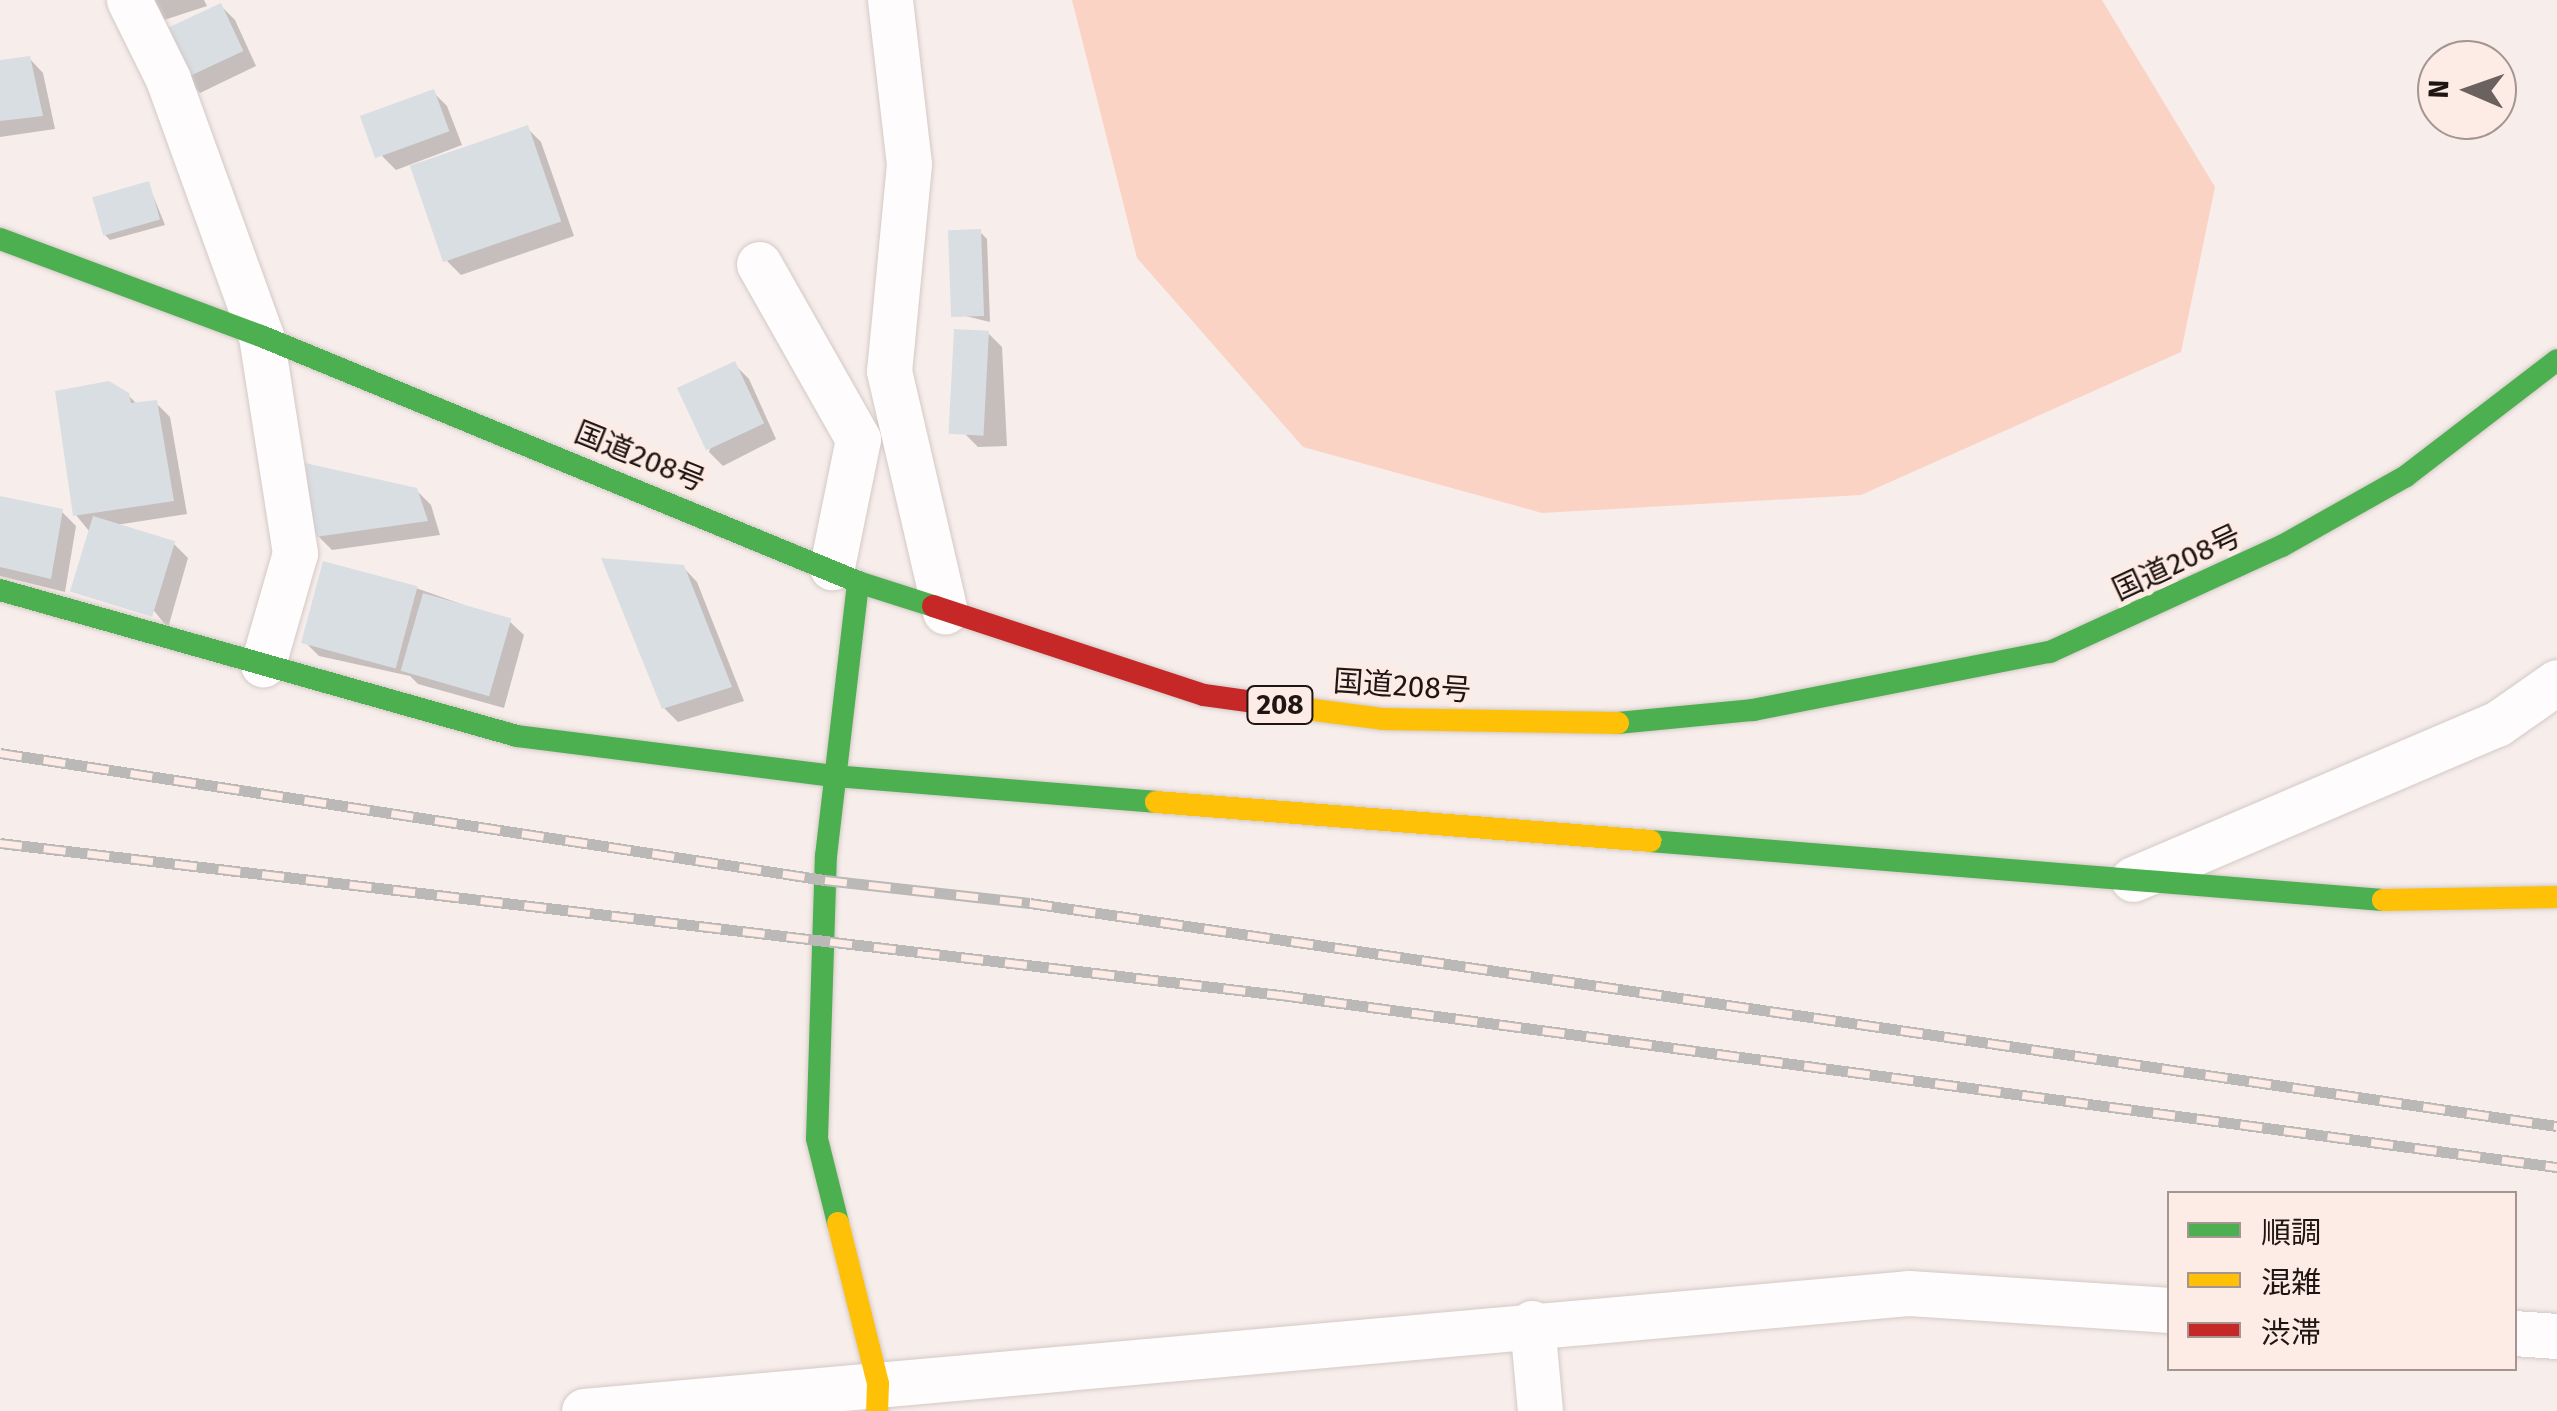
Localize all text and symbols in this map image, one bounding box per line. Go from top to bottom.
north arrow [2417,40,2517,140]
text: N [2422,79,2455,99]
street label: 国道208号 [569,414,711,500]
street label: 国道208号 [2107,518,2247,608]
street label: 国道208号 [1332,663,1472,709]
road number: 208 [1245,682,1315,728]
legend [2167,1191,2517,1371]
text: 順調 [2261,1215,2321,1251]
text: 混雑 [2261,1265,2321,1301]
text: 渋滞 [2261,1315,2321,1351]

